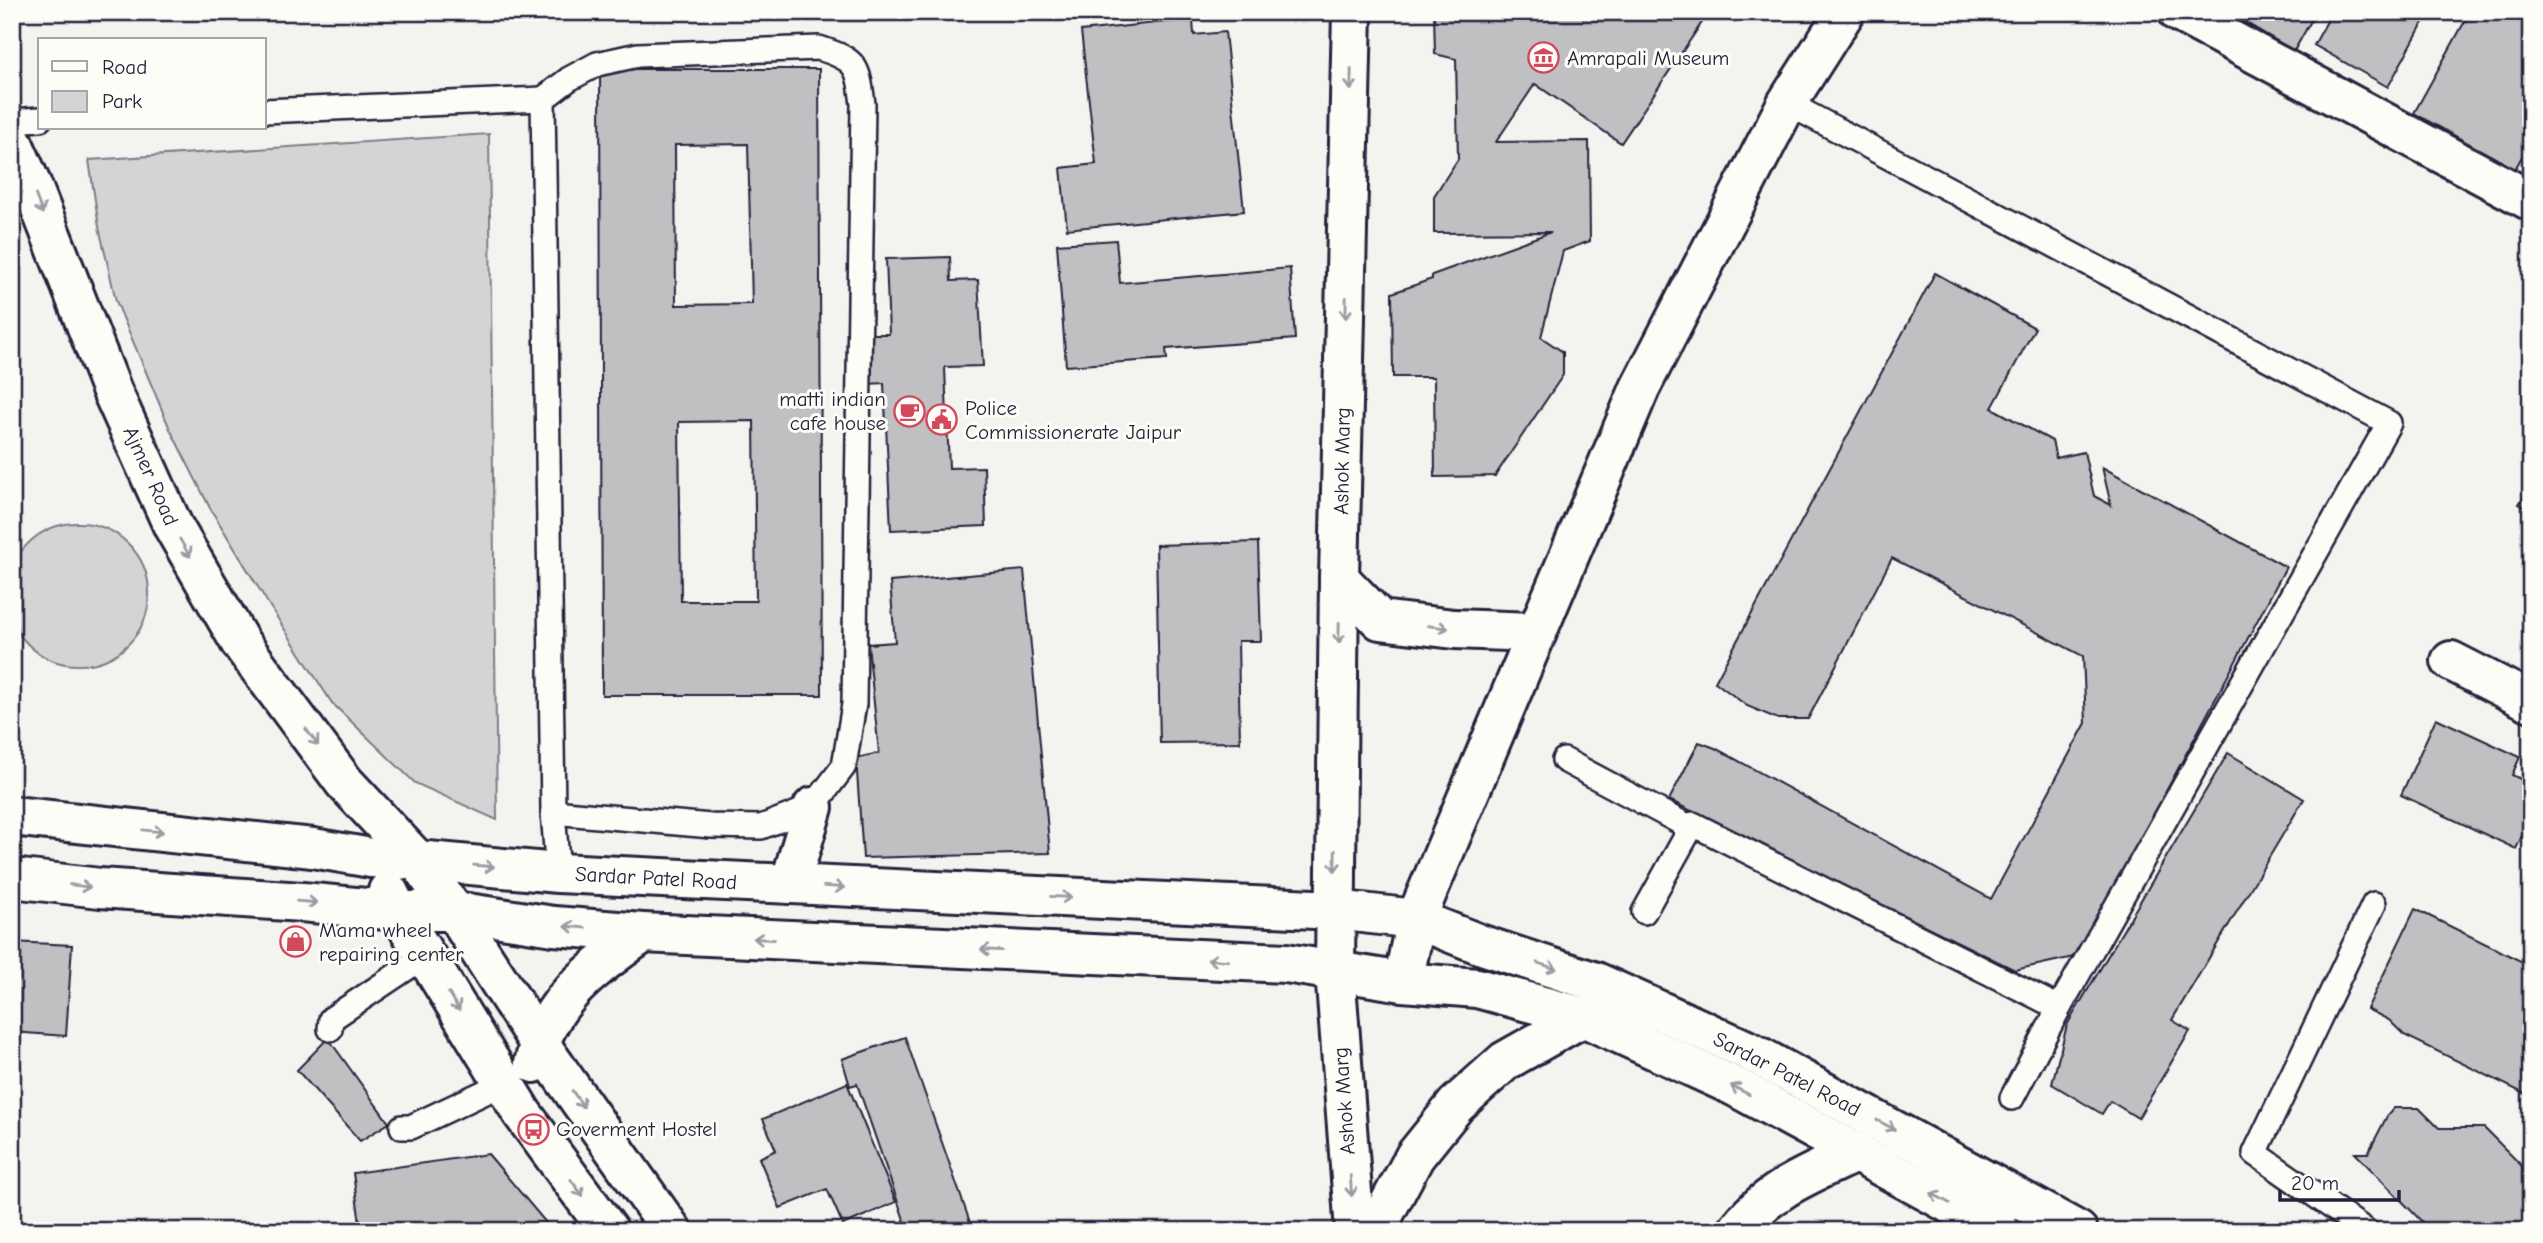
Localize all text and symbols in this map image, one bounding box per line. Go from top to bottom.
legend [38,38,266,130]
museum icon: Amrapali Museum [1527,41,1561,75]
place label: Amrapali Museum [1567,46,1729,70]
text: Road [102,55,147,79]
one-way arrow [1344,69,1357,92]
text: Park [102,89,142,113]
one-way arrow [34,193,47,214]
one-way arrow [1339,296,1352,319]
place label: matti indian cafe house [779,387,886,435]
cafe icon: matti indian cafe house [892,394,926,428]
place label: Police Commissionerate Jaipur [965,396,1182,444]
public building icon: Police Commissionerate Jaipur [925,403,959,437]
street label: Ashok Marg [1329,407,1355,515]
street label: Ajmer Road [119,423,183,529]
one-way arrow [179,538,193,558]
one-way arrow [1427,620,1449,633]
one-way arrow [1332,622,1345,645]
one-way arrow [304,728,319,746]
one-way arrow [141,824,164,837]
one-way arrow [1329,849,1342,872]
one-way arrow [473,860,495,873]
street label: Sardar Patel Road [574,862,738,894]
one-way arrow [68,880,91,893]
one-way arrow [822,880,845,893]
one-way arrow [1049,891,1072,904]
one-way arrow [295,896,318,909]
place label: Mama wheel repairing center [319,918,464,966]
one-way arrow [565,921,587,934]
shop icon: Mama wheel repairing center [279,925,313,959]
one-way arrow [753,932,775,945]
one-way arrow [980,943,1003,956]
one-way arrow [1207,954,1230,967]
one-way arrow [1536,961,1558,973]
one-way arrow [446,992,461,1011]
street label: Sardar Patel Road [1709,1027,1865,1121]
street label: Ashok Marg [1328,1046,1360,1156]
one-way arrow [1730,1082,1751,1096]
one-way arrow [571,1089,585,1108]
bus stop icon: Goverment Hostel [516,1112,550,1146]
place label: Goverment Hostel [556,1117,717,1141]
one-way arrow [1875,1118,1895,1132]
scale bar [2280,1159,2400,1203]
text: 20 m [2291,1171,2339,1195]
one-way arrow [1344,1174,1357,1197]
one-way arrow [570,1178,584,1197]
one-way arrow [1931,1191,1951,1205]

